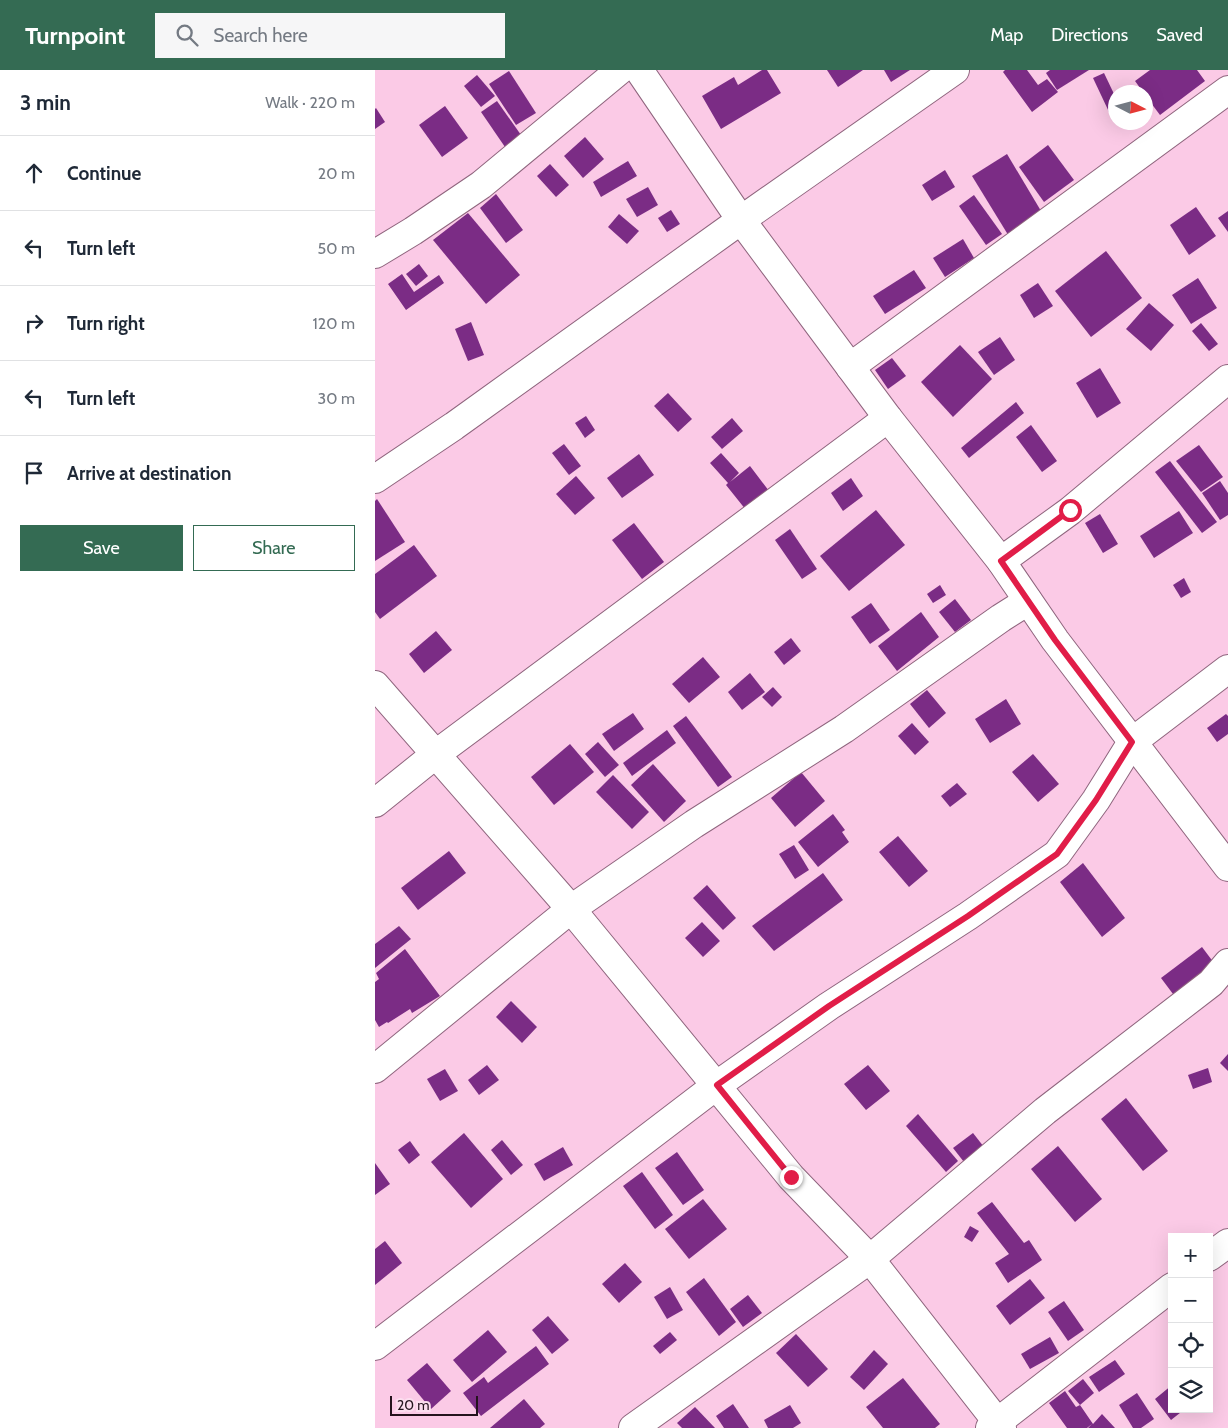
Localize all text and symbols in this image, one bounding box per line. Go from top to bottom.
search box [155,13,505,58]
text: Turnpoint [25,21,125,50]
icon: search [173,21,201,49]
text: Search here [213,24,308,47]
text: Map [990,24,1023,46]
text: Directions [1051,24,1128,46]
text: Saved [1156,24,1203,46]
north arrow [1108,85,1153,130]
text: 3 min [20,90,71,115]
text: Walk · 220 m [265,93,355,112]
icon: ahead [20,159,48,187]
text: Continue [67,162,141,185]
text: 20 m [318,164,355,183]
icon: left [20,234,48,262]
text: Turn left [67,237,135,260]
text: 50 m [318,239,355,258]
icon: right [20,309,48,337]
text: Turn right [67,312,145,335]
text: 120 m [313,314,355,333]
icon: left [20,384,48,412]
text: Turn left [67,387,135,410]
text: 30 m [318,389,355,408]
icon: arrive [20,459,48,487]
text: Arrive at destination [67,462,231,485]
route start [1059,499,1082,522]
button: Save [20,525,183,571]
button: Share [193,525,355,571]
route end [780,1166,803,1189]
map controls [1168,1233,1213,1413]
button: + [1168,1233,1213,1278]
button: − [1168,1278,1213,1323]
button: locate [1168,1323,1213,1368]
button: layers [1168,1368,1213,1413]
scale bar [390,1393,477,1416]
text: 20 m [397,1396,430,1414]

